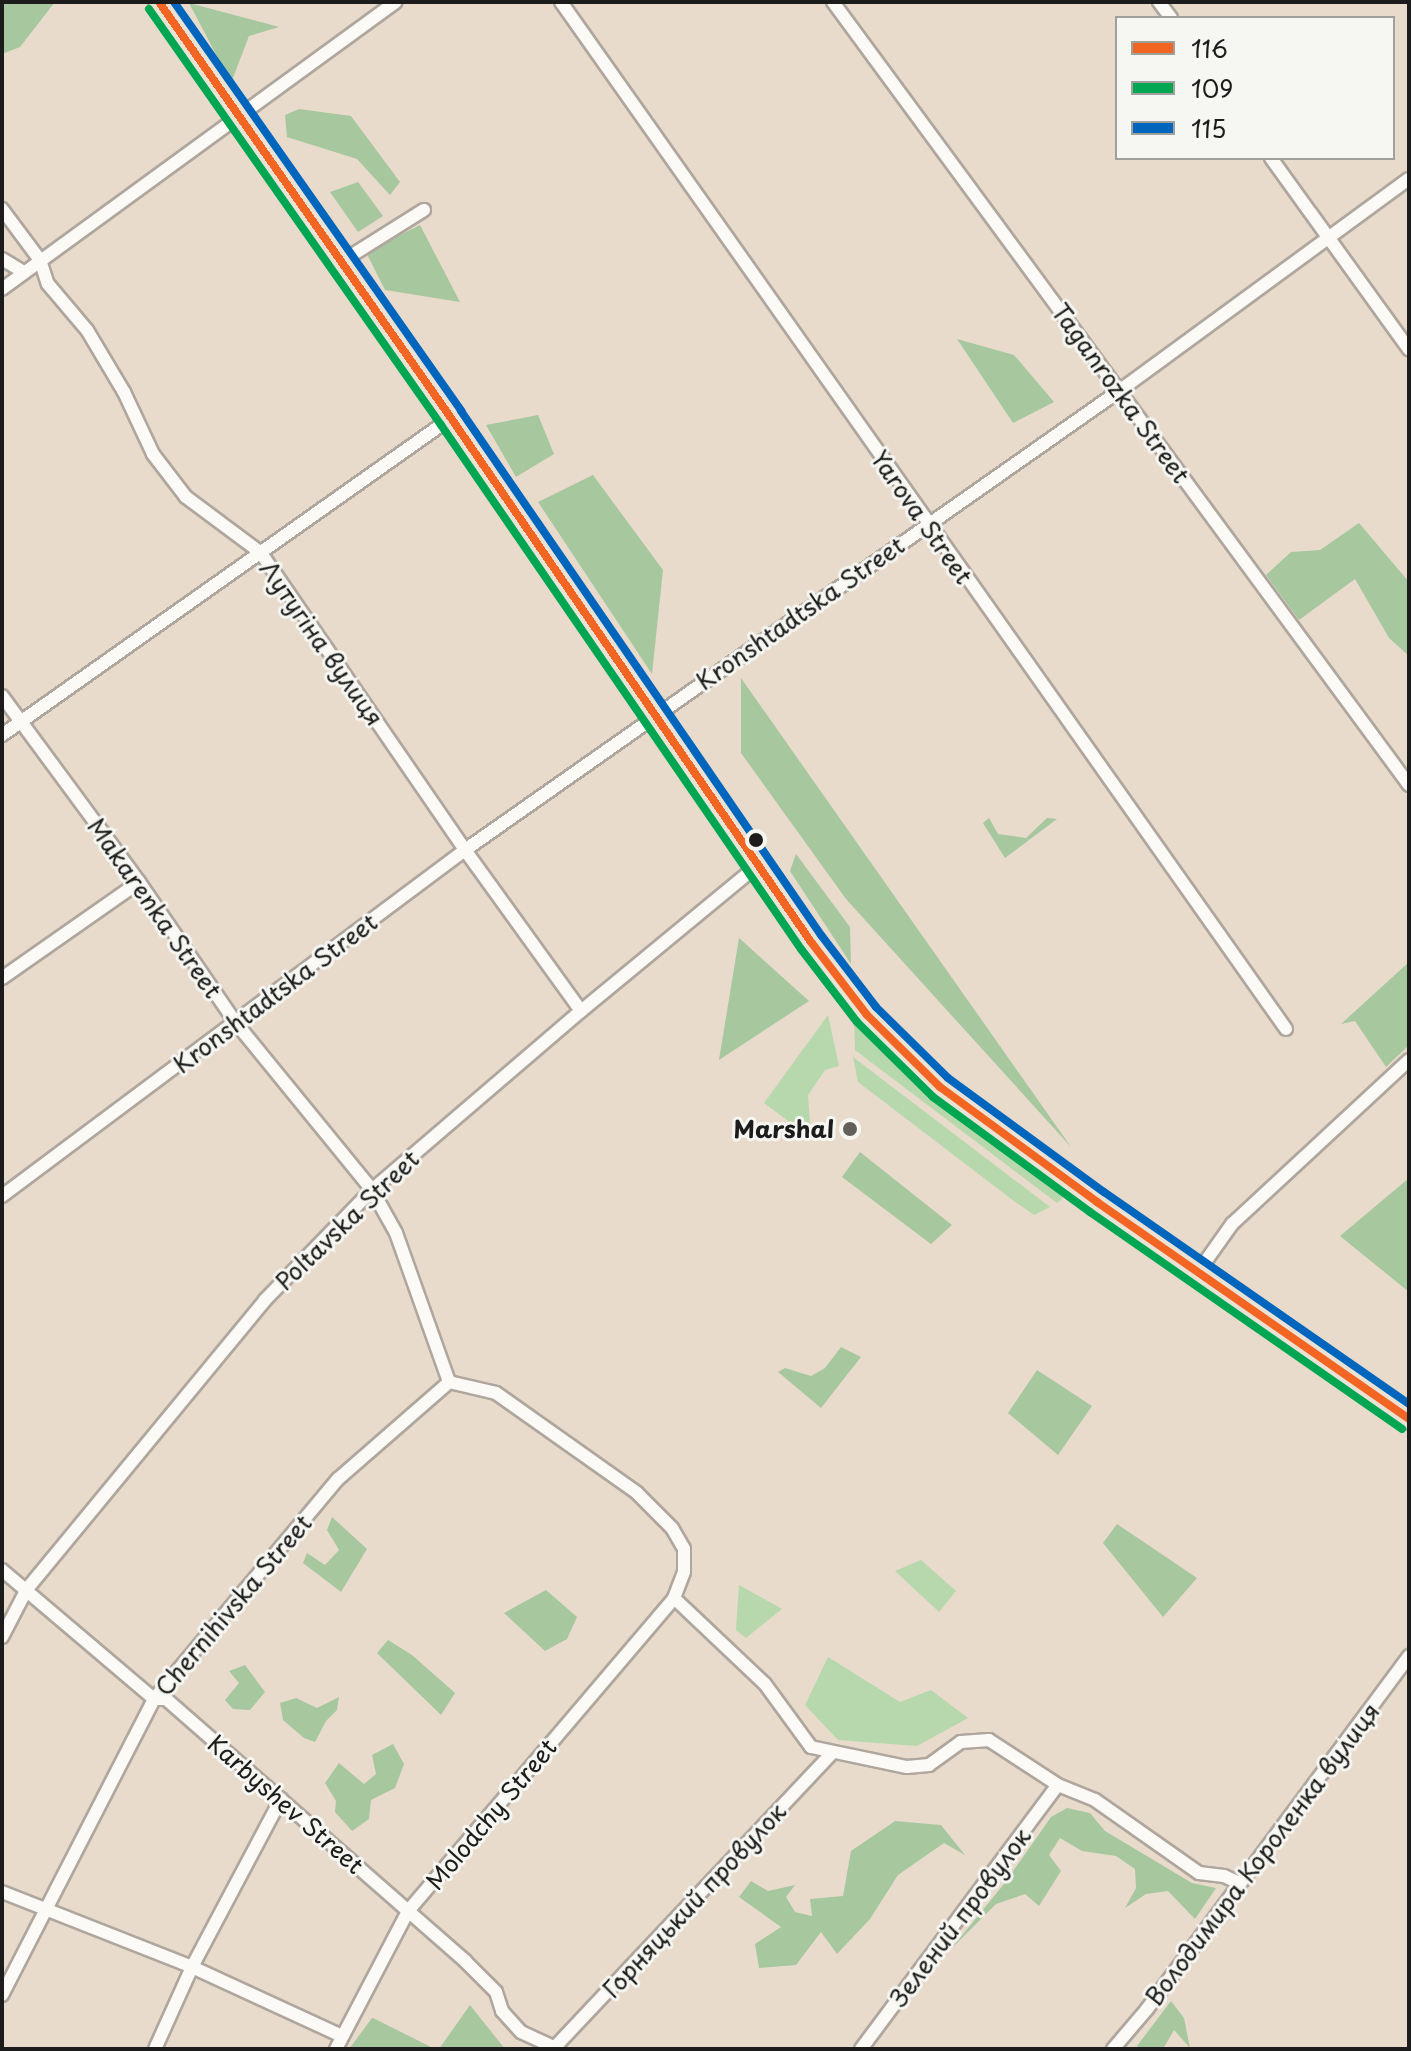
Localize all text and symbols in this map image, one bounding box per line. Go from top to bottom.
legend [1115,16,1395,160]
text: 116 [1191,30,1228,66]
text: 109 [1191,70,1233,106]
text: 115 [1191,110,1227,146]
street label: Taganrozka Street [1045,297,1197,489]
street label: Yarova Street [865,444,979,590]
street label: Kronshtadtska Street [690,530,910,696]
street label: Лутугіна вулиця [254,554,390,732]
street label: Makarenka Street [82,812,228,1004]
unlabelled marker [748,832,764,848]
street label: Kronshtadtska Street [167,907,383,1079]
place label: Marshal [733,1115,834,1143]
marker: Marshal [841,1120,859,1138]
street label: Poltavska Street [269,1144,425,1296]
street label: Chernihivska Street [148,1508,318,1702]
street label: Володимира Короленка вулиця [1138,1697,1386,2011]
street label: Karbyshev Street [202,1729,370,1879]
street label: Molodchy Street [419,1732,563,1896]
street label: Горняцький провулок [596,1797,792,2003]
street label: Зелений провулок [884,1822,1036,2012]

